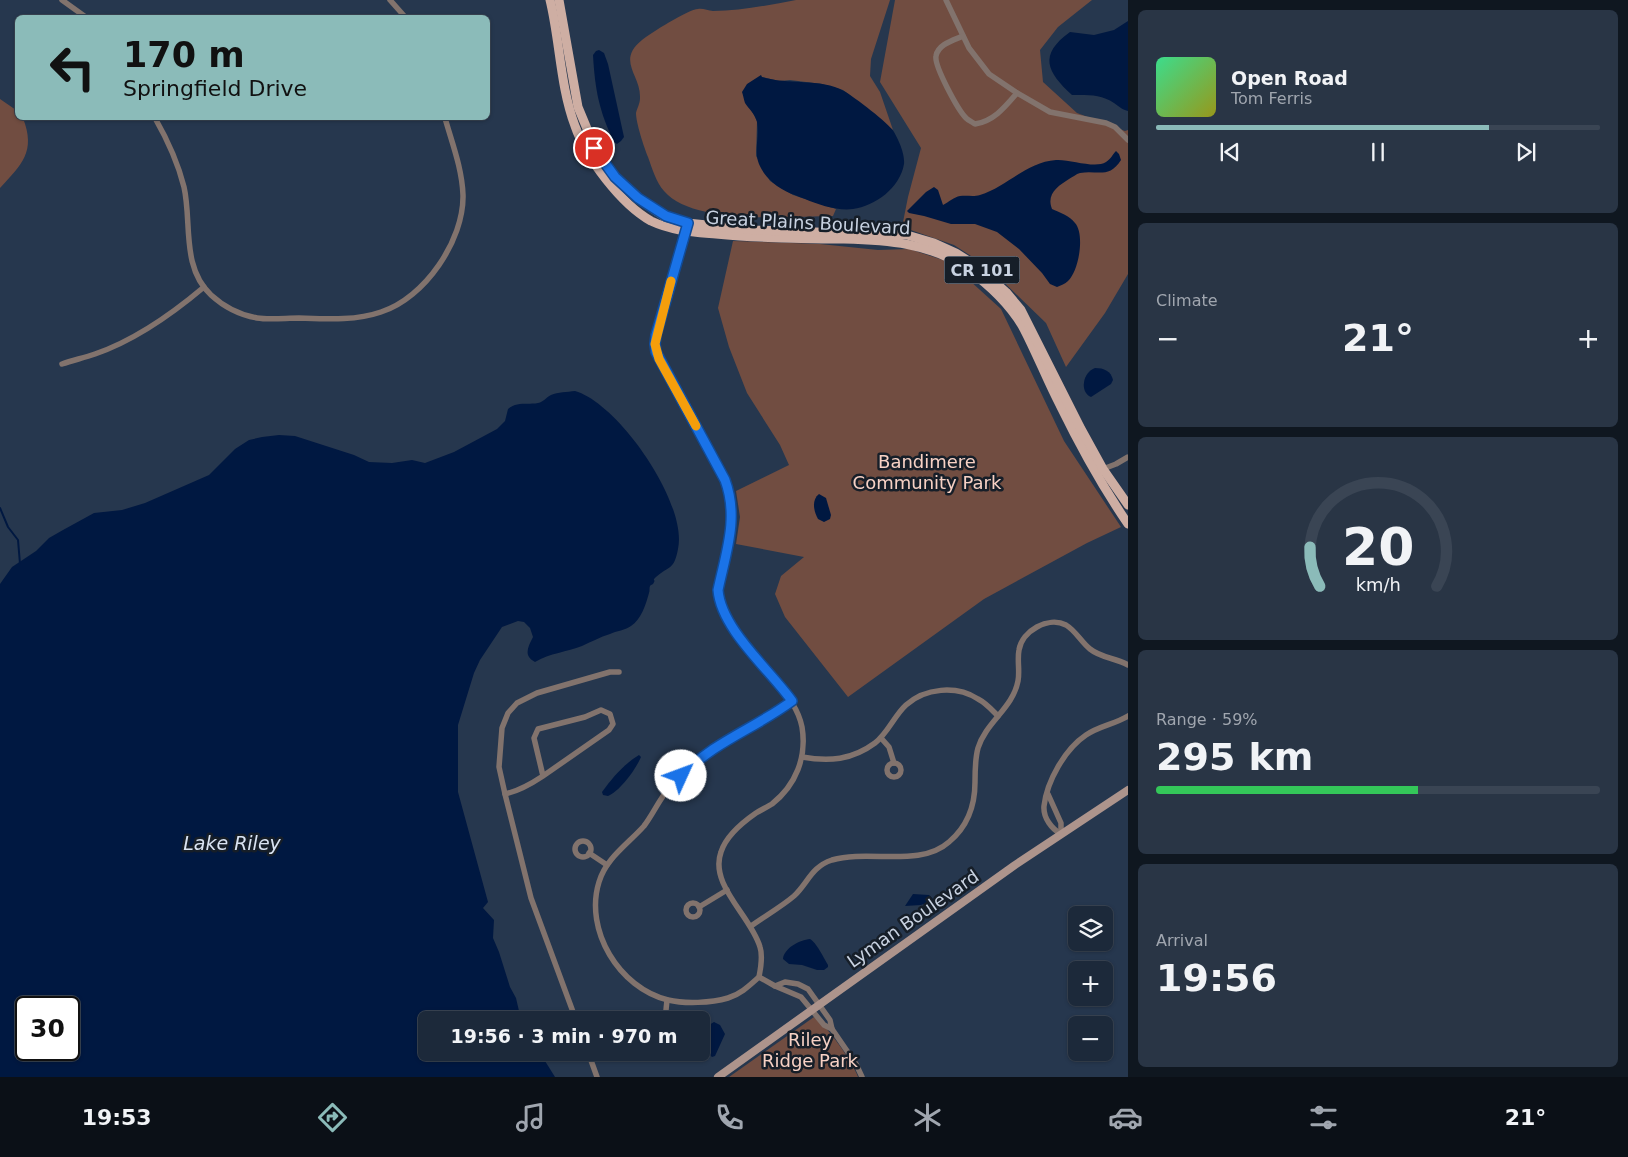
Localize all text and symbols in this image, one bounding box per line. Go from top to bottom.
icon: left [40,35,105,100]
text: 170 m [123,35,245,75]
text: Open Road [1231,67,1348,89]
text: Springfield Drive [123,76,307,101]
text: Tom Ferris [1231,89,1312,108]
pin [573,127,615,169]
icon: arrive [580,134,608,162]
icon: previous [1216,138,1244,166]
icon: pause [1364,138,1392,166]
icon: next [1512,138,1540,166]
street label: Great Plains Boulevard [705,207,911,238]
road number: CR 101 [944,256,1020,284]
text: Climate [1156,291,1218,310]
text: 21° [1342,316,1414,360]
text: − [1156,322,1179,355]
text: + [1577,322,1600,355]
park label: Bandimere Community Park [853,451,1002,493]
text: 20 [1342,517,1414,577]
text: km/h [1355,574,1401,595]
text: Range · 59% [1156,710,1258,729]
text: 295 km [1156,735,1313,779]
position arrow [654,749,706,801]
water label: Lake Riley [183,832,282,854]
street label: Lyman Boulevard [843,865,983,972]
map controls [1068,906,1113,1061]
button: layers [1068,906,1113,951]
text: Arrival [1156,931,1208,950]
text: 19:56 [1156,956,1277,1000]
button: + [1068,961,1113,1006]
speed limit sign: 30 [15,996,80,1061]
button: − [1068,1016,1113,1061]
text: 19:56 · 3 min · 970 m [450,1025,678,1047]
park label: Riley Ridge Park [762,1029,859,1071]
icon: directions [315,1100,350,1135]
icon: music [513,1100,548,1135]
icon: phone [712,1100,747,1135]
icon: climate [910,1100,945,1135]
icon: car [1108,1100,1143,1135]
icon: filters [1306,1100,1341,1135]
text: 19:53 [82,1105,152,1130]
text: 21° [1505,1105,1546,1130]

